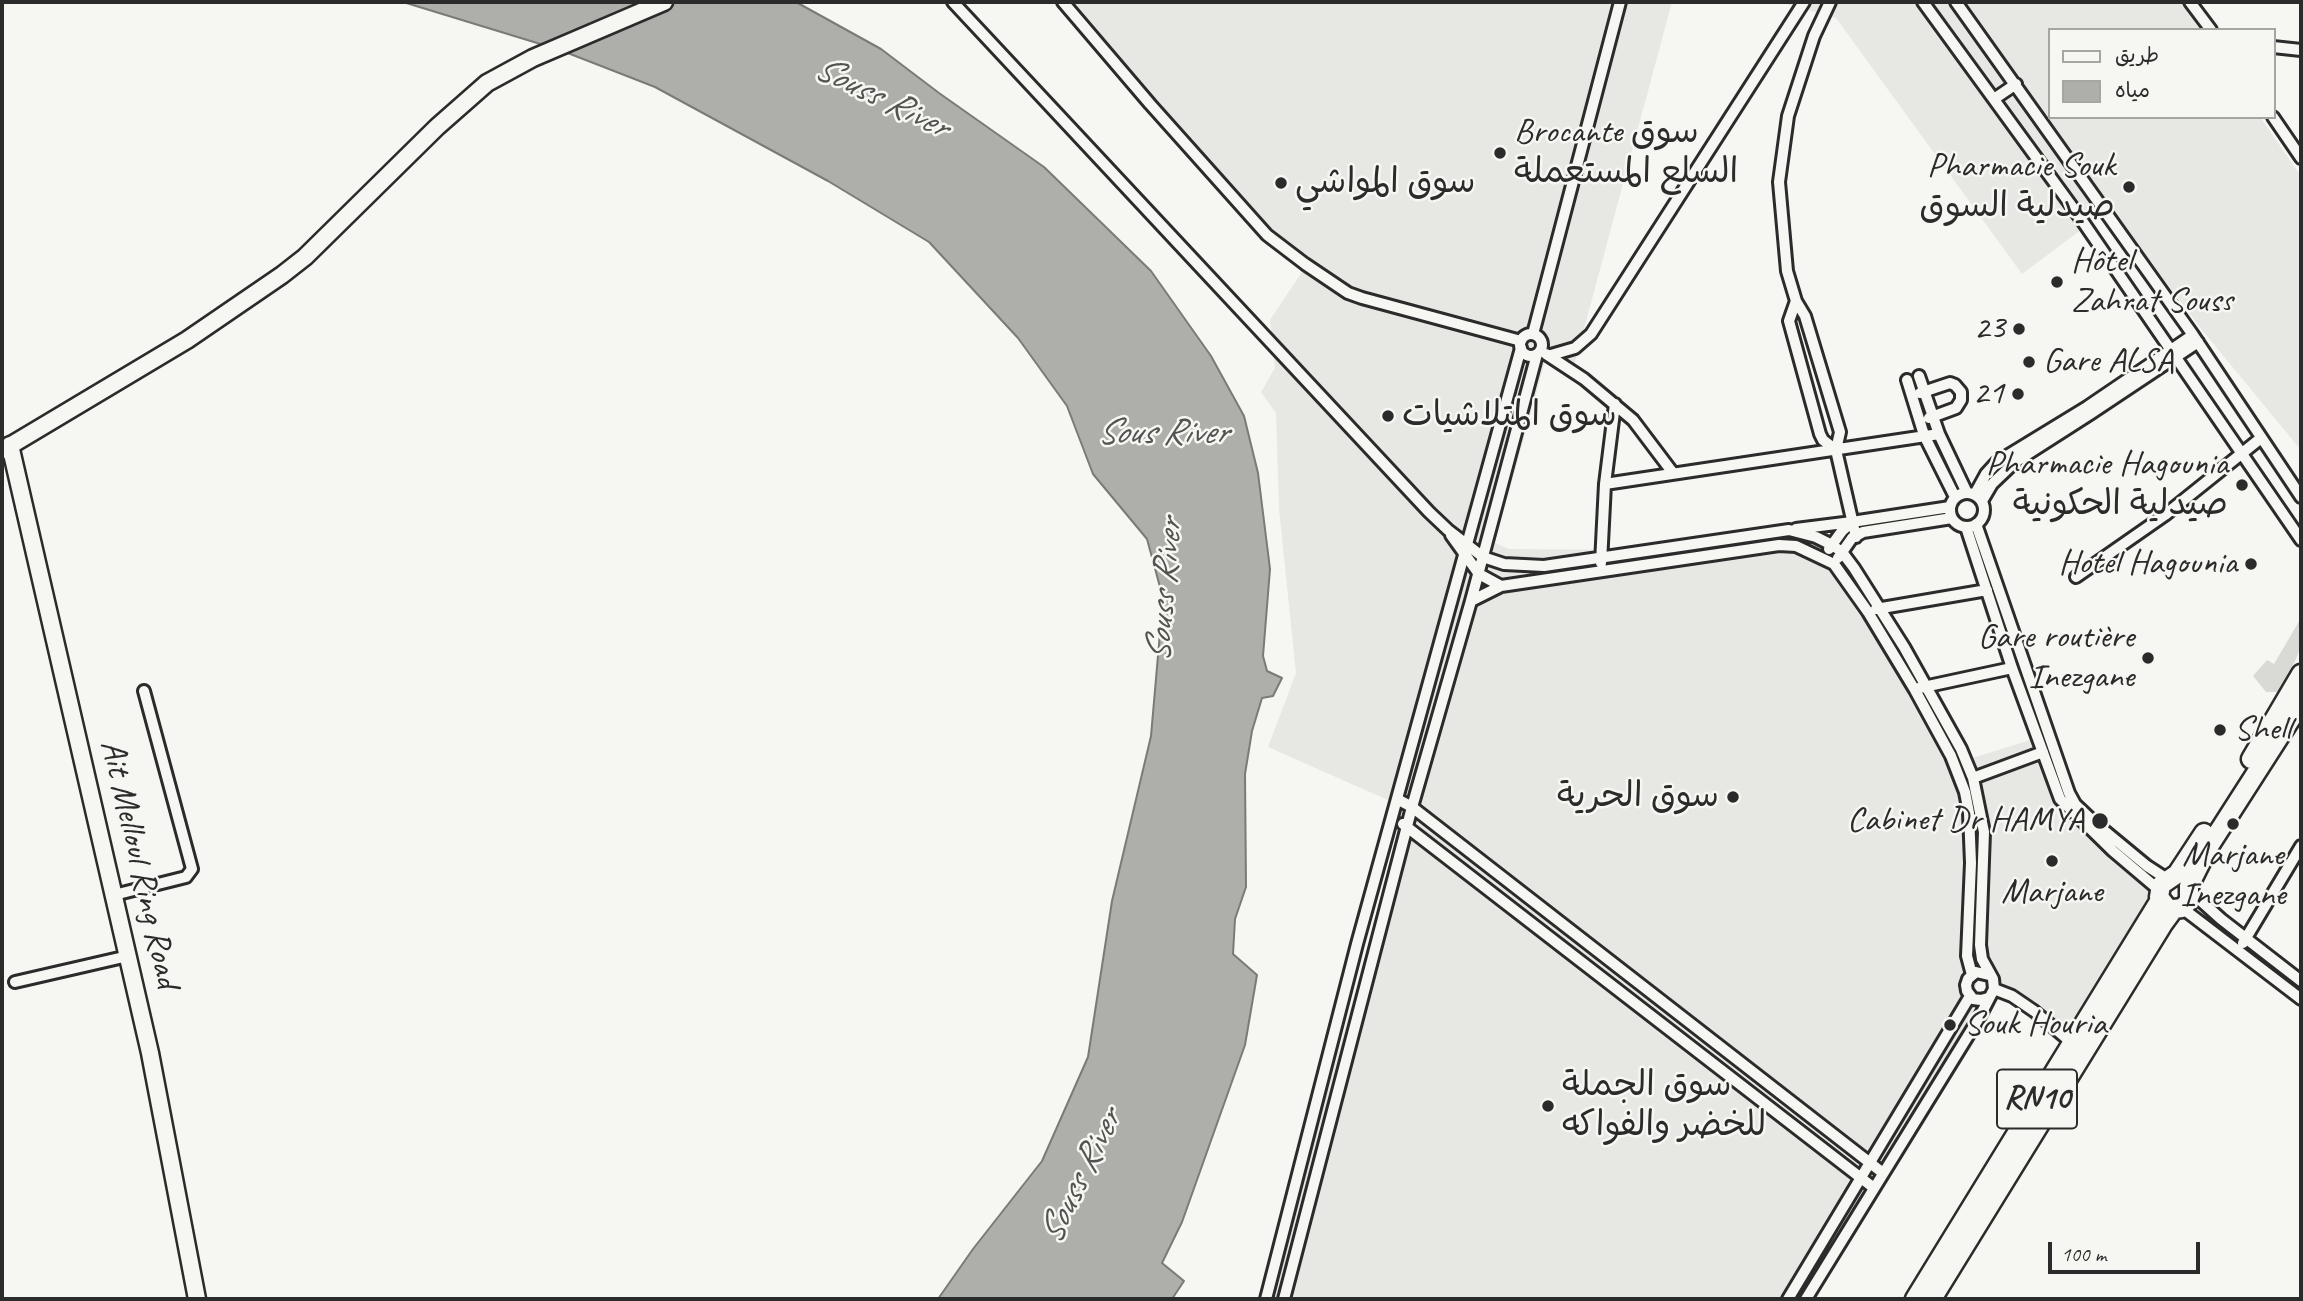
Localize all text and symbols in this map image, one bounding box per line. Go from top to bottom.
legend [2048,28,2275,119]
text: طريق [2115,42,2159,68]
water label: Souss River [807,47,955,149]
text: مياه [2115,77,2150,103]
place label: Brocante سوق السلع المستعملة [1514,112,1738,194]
marker: Brocante سوق السلع المستعملة [1492,145,1508,161]
place label: Pharmacie Souk صيدلية السوق [1919,146,2115,228]
place label: سوق المواشي [1295,162,1476,204]
marker: سوق المواشي [1273,175,1289,191]
marker: Pharmacie Souk صيدلية السوق [2121,179,2137,195]
place label: Hôtel Zahrat Souss [2071,241,2233,323]
marker: Hôtel Zahrat Souss [2049,274,2065,290]
place label: 23 [1974,308,2005,350]
marker: 23 [2011,321,2027,337]
place label: Gare ALSA [2043,341,2173,383]
marker: Gare ALSA [2021,354,2037,370]
place label: 21 [1973,373,2004,415]
marker: 21 [2010,386,2026,402]
place label: سوق المتلاشيات [1402,395,1617,437]
marker: سوق المتلاشيات [1380,408,1396,424]
water label: Sous River [1097,411,1227,455]
place label: Pharmacie Hagounia صيدلية الحكونية [1986,444,2228,526]
marker: Pharmacie Hagounia صيدلية الحكونية [2234,477,2250,493]
water label: Souss River [1137,518,1193,664]
place label: Hotel Hagounia [2059,543,2237,585]
marker: Hotel Hagounia [2243,556,2259,572]
place label: Gare routière Inezgane [1978,617,2134,699]
marker: Gare routière Inezgane [2140,650,2156,666]
place label: Shell [2234,709,2291,751]
marker: Shell [2212,722,2228,738]
street label: Ait Melloul Ring Road [90,736,188,992]
place label: سوق الحرية [1557,776,1719,818]
marker: سوق الحرية [1725,789,1741,805]
place label: Cabinet Dr HAMYA [1847,800,2084,842]
marker: Cabinet Dr HAMYA [2090,811,2110,831]
marker: Marjane Inezgane [2225,816,2241,832]
place label: Marjane Inezgane [2180,835,2286,917]
marker: Marjane [2044,853,2060,869]
place label: Marjane [2001,872,2103,914]
place label: Souk Houria [1964,1004,2107,1046]
marker: Souk Houria [1942,1017,1958,1033]
place label: سوق الجملة للخضر والفواكه [1562,1065,1766,1147]
road number: RN10 [1997,1070,2077,1128]
marker: سوق الجملة للخضر والفواكه [1540,1098,1556,1114]
water label: Souss River [1030,1103,1132,1251]
scale bar [2051,1228,2203,1272]
text: 100 m [2061,1241,2106,1267]

